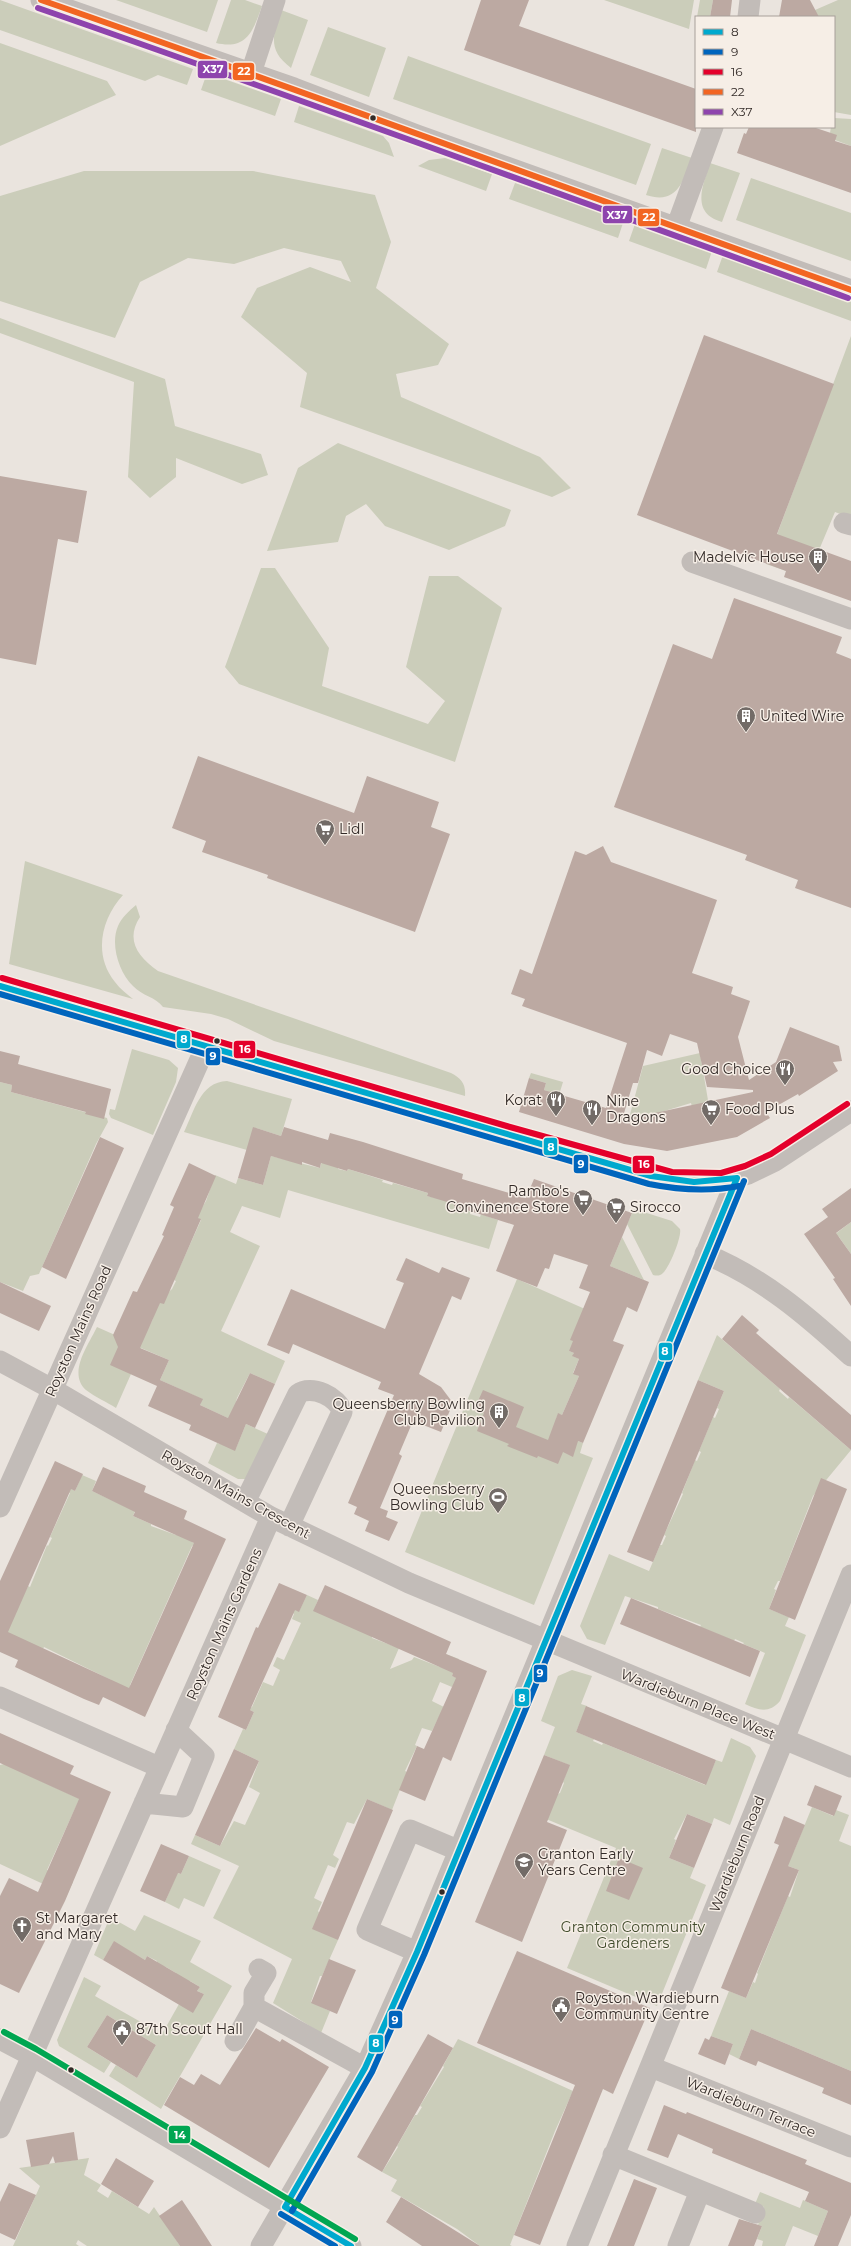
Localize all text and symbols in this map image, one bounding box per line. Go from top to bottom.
legend [695,16,835,128]
text: 8 [731,24,739,39]
text: 9 [731,44,738,59]
line badge: X37 [197,60,228,79]
text: X37 [202,62,224,76]
line badge: 22 [232,62,255,81]
text: 22 [238,64,251,78]
text: 16 [731,64,743,79]
text: 22 [731,84,745,99]
text: X37 [731,104,753,119]
unlabelled marker [368,113,378,123]
line badge: X37 [602,205,633,224]
text: X37 [606,208,628,222]
line badge: 22 [637,208,660,227]
text: 22 [643,210,656,224]
building icon: Madelvic House [807,546,829,574]
place label: Madelvic House [693,548,804,566]
building icon: United Wire [735,705,757,733]
place label: United Wire [760,707,844,725]
supermarket icon: Lidl [314,818,336,846]
place label: Lidl [339,820,364,838]
line badge: 8 [176,1030,191,1049]
text: 8 [180,1032,188,1046]
unlabelled marker [212,1036,222,1046]
line badge: 16 [233,1040,256,1059]
text: 16 [239,1042,251,1056]
line badge: 9 [205,1047,221,1066]
text: 9 [209,1049,217,1063]
restaurant icon: Good Choice [774,1058,796,1086]
place label: Good Choice [681,1060,771,1078]
restaurant icon: Korat [545,1089,567,1117]
place label: Korat [505,1091,542,1109]
place label: Nine Dragons [606,1092,666,1126]
restaurant icon: Nine Dragons [581,1098,603,1126]
supermarket icon: Food Plus [700,1098,722,1126]
place label: Food Plus [725,1100,795,1118]
line badge: 8 [543,1137,558,1156]
text: 8 [547,1140,555,1154]
line badge: 9 [573,1154,589,1174]
line badge: 16 [632,1155,655,1174]
text: 9 [577,1157,585,1171]
text: 16 [638,1157,650,1171]
place label: Rambo's Convinence Store [446,1182,569,1216]
supermarket icon: Rambo's Convinence Store [572,1188,594,1216]
supermarket icon: Sirocco [605,1196,627,1224]
place label: Sirocco [630,1198,681,1216]
street label: Royston Mains Road [41,1262,115,1400]
line badge: 8 [658,1342,673,1361]
text: 8 [661,1344,669,1358]
place label: Queensberry Bowling Club Pavilion [332,1395,485,1429]
building icon: Queensberry Bowling Club Pavilion [488,1401,510,1429]
street label: Royston Mains Crescent [158,1445,314,1543]
place label: Queensberry Bowling Club [390,1480,484,1514]
sports icon: Queensberry Bowling Club [487,1486,509,1514]
street label: Royston Mains Gardens [182,1545,266,1703]
line badge: 9 [533,1664,548,1683]
street label: Wardieburn Place West [618,1665,778,1743]
text: 9 [536,1666,544,1680]
line badge: 8 [514,1688,530,1707]
text: 8 [518,1691,526,1705]
street label: Wardieburn Road [705,1793,769,1915]
place label: Granton Early Years Centre [538,1845,634,1879]
school or university icon: Granton Early Years Centre [513,1851,535,1879]
unlabelled marker [437,1887,447,1897]
place label: St Margaret and Mary [36,1909,119,1943]
church icon: St Margaret and Mary [11,1915,33,1943]
park label: Granton Community Gardeners [561,1918,706,1952]
place label: Royston Wardieburn Community Centre [575,1989,719,2023]
public building icon: Royston Wardieburn Community Centre [550,1995,572,2023]
line badge: 9 [388,2010,403,2029]
text: 9 [391,2013,399,2027]
public building icon: 87th Scout Hall [111,2018,133,2046]
place label: 87th Scout Hall [136,2020,243,2038]
line badge: 8 [368,2034,384,2053]
text: 8 [372,2036,380,2050]
unlabelled marker [66,2065,76,2075]
street label: Wardieburn Terrace [683,2073,819,2141]
line badge: 14 [168,2125,191,2144]
text: 14 [174,2128,186,2142]

